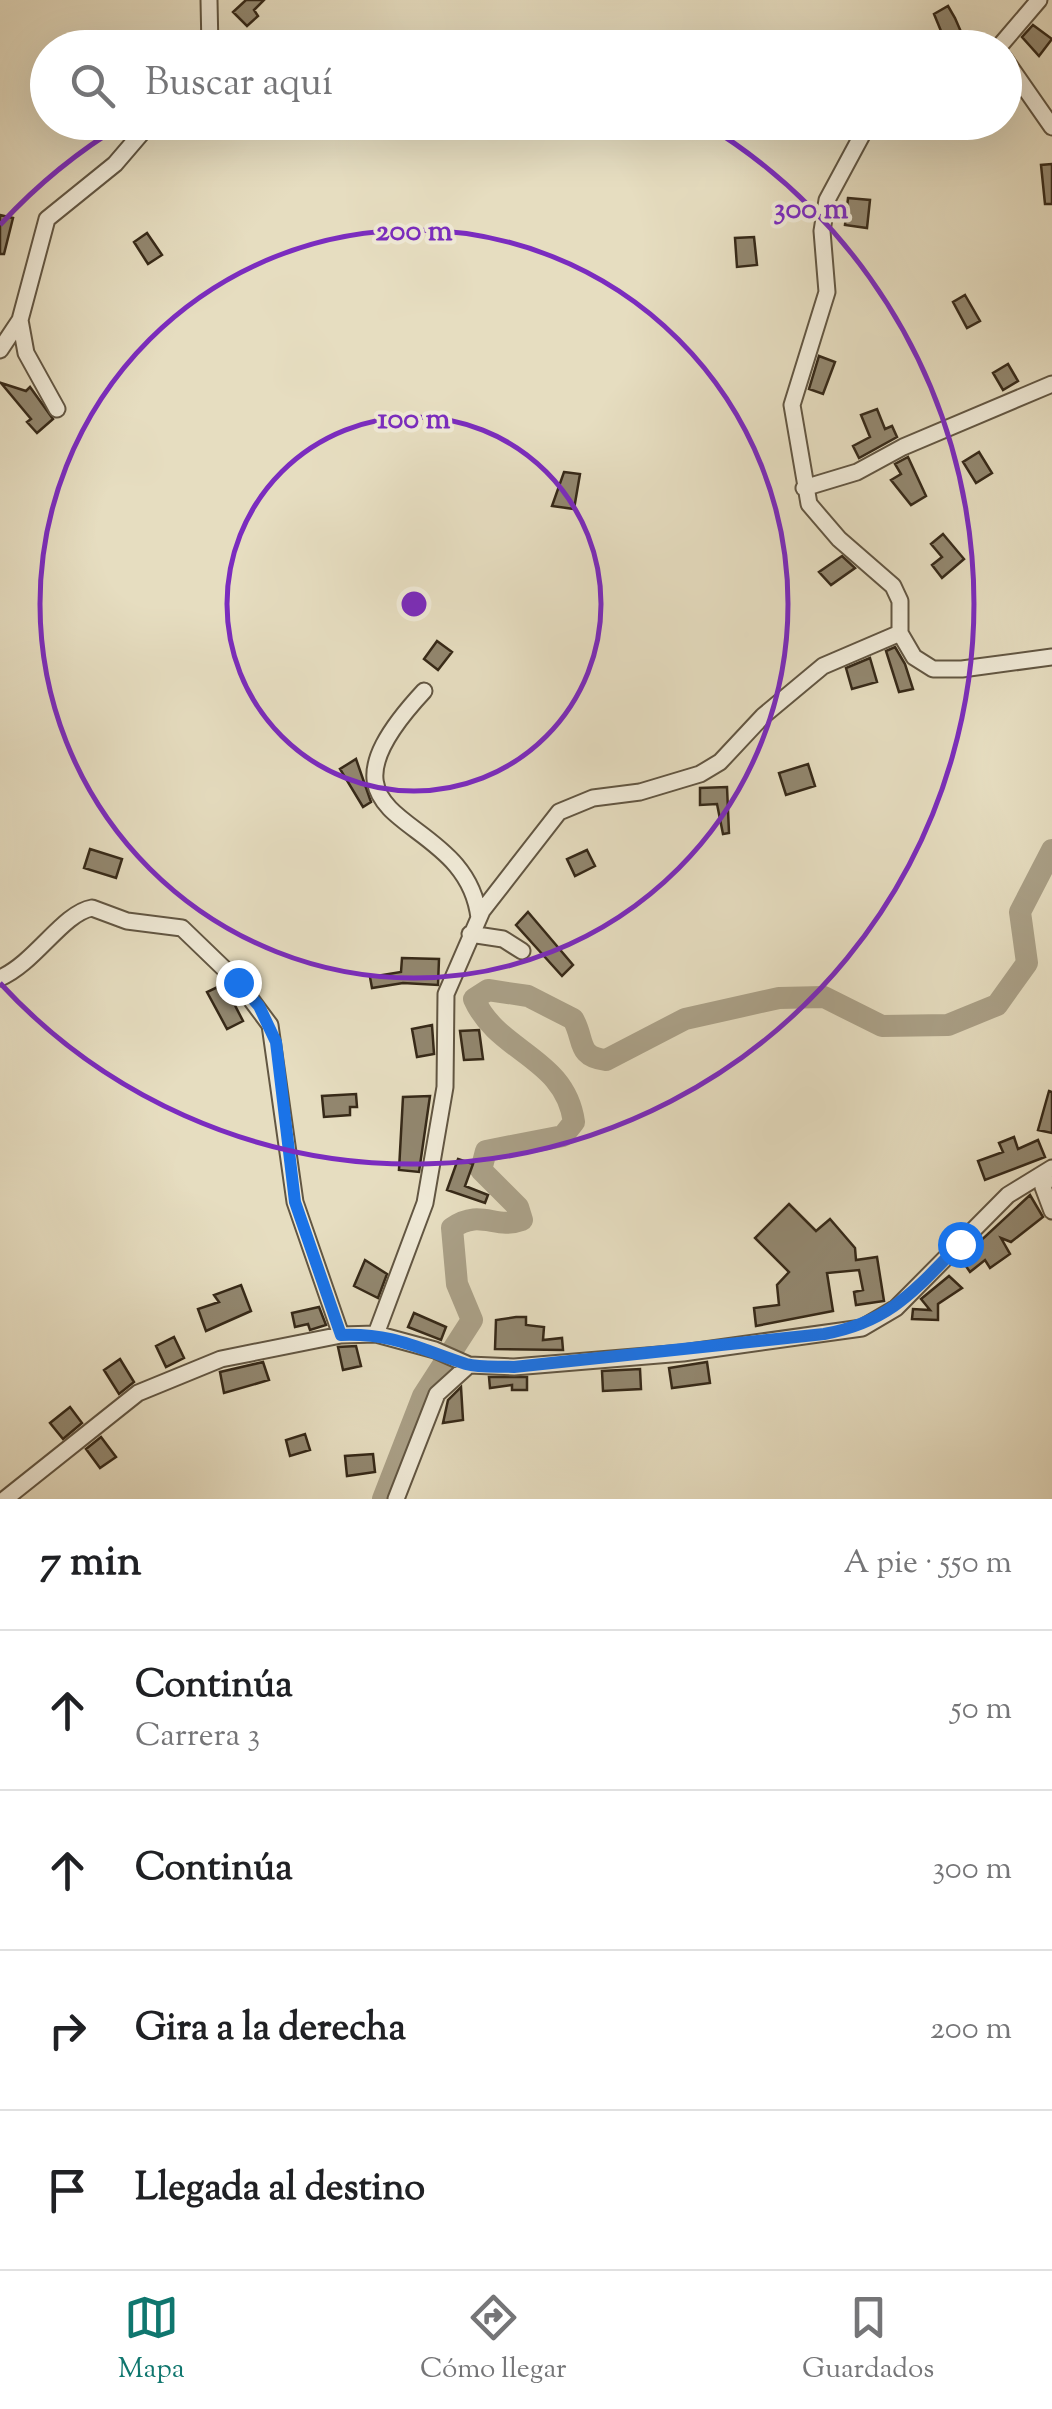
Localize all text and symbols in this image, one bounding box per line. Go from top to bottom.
search box [30,30,1022,140]
icon: search [65,58,120,113]
text: Buscar aquí [145,58,333,112]
text: 300 m [774,189,849,232]
text: 200 m [376,211,453,254]
text: 100 m [378,399,451,442]
centre of rings [396,586,432,622]
route end [216,960,262,1006]
route start [938,1222,984,1268]
text: 7 min [40,1534,141,1594]
text: A pie · 550 m [844,1541,1012,1587]
text: Continúa [135,1660,293,1714]
icon: ahead [40,1683,95,1738]
text: 50 m [951,1687,1012,1733]
text: Carrera 3 [135,1714,260,1760]
icon: ahead [40,1843,95,1898]
text: Continúa [135,1843,293,1897]
text: 300 m [932,1847,1012,1893]
icon: right [40,2003,95,2058]
text: Gira a la derecha [135,2003,406,2057]
text: 200 m [930,2007,1012,2053]
icon: arrive [40,2163,95,2218]
text: Llegada al destino [135,2163,425,2217]
tab: Mapa [118,2290,185,2390]
tab: Cómo llegar [420,2290,566,2390]
tab: Guardados [802,2290,934,2390]

